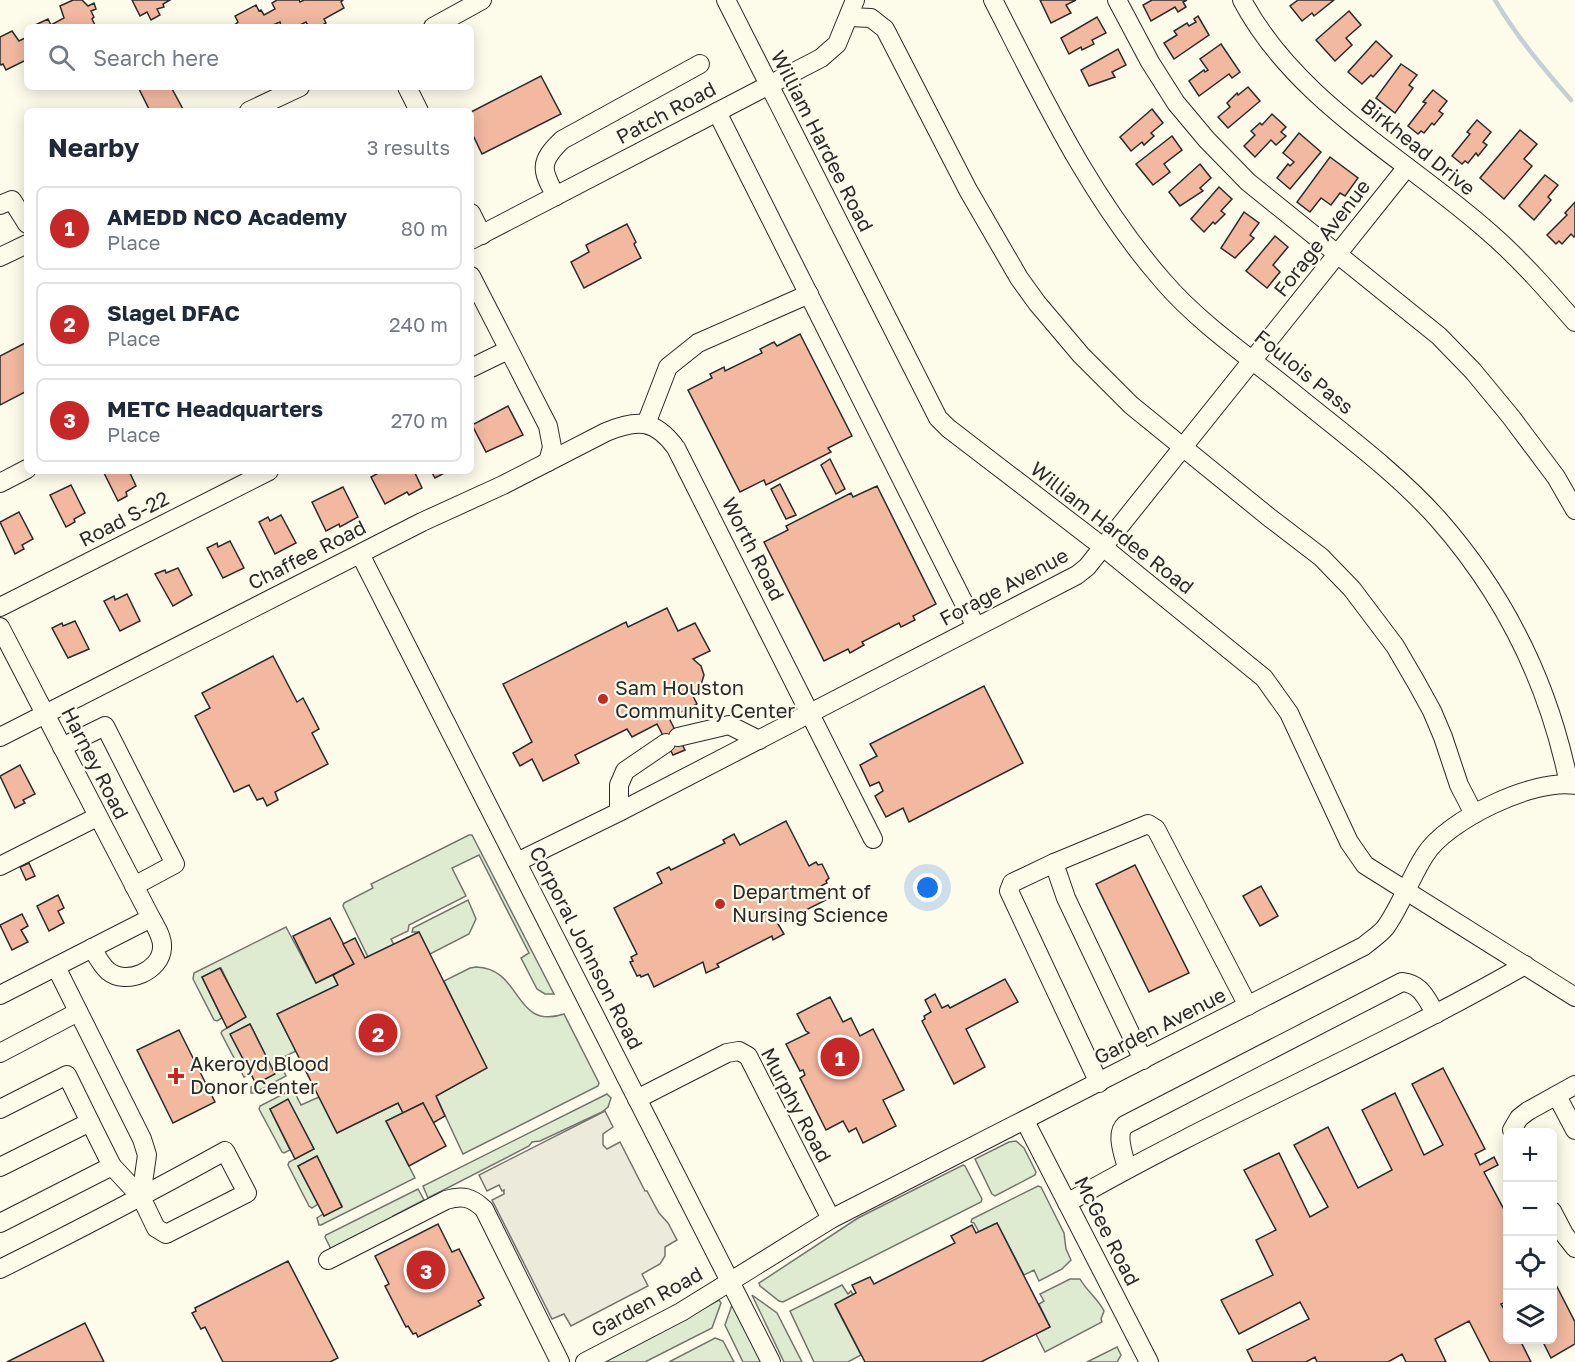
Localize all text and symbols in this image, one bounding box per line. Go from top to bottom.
search box [24,24,474,90]
icon: search [45,41,78,74]
text: Search here [93,44,219,71]
street label: William Hardee Road [767,46,879,235]
street label: Patch Road [612,76,719,148]
street label: Birkhead Drive [1357,93,1481,200]
text: Nearby [48,132,139,163]
text: 3 results [367,135,450,159]
street label: Forage Avenue [1268,174,1374,301]
text: AMEDD NCO Academy [107,203,347,230]
text: 1 [64,216,75,240]
text: 80 m [401,216,448,240]
text: Place [107,230,160,254]
text: Slagel DFAC [107,299,240,326]
text: 2 [63,312,76,336]
text: 240 m [389,312,448,336]
street label: Foulois Pass [1250,324,1359,418]
text: Place [107,326,160,350]
text: METC Headquarters [107,395,323,422]
text: 3 [63,408,76,432]
text: 270 m [391,408,448,432]
text: Place [107,422,160,446]
street label: William Hardee Road [1026,456,1199,598]
street label: Road S-22 [75,485,172,551]
street label: Worth Road [718,493,790,604]
street label: Chaffee Road [244,514,369,594]
street label: Forage Avenue [935,542,1072,630]
place label: Sam Houston Community Center [615,675,795,722]
marker: Sam Houston Community Center [596,692,610,706]
street label: Harney Road [57,702,135,823]
street label: Corporal Johnson Road [525,842,649,1053]
your location [913,873,942,902]
place label: Department of Nursing Science [732,879,888,926]
marker: Department of Nursing Science [713,897,727,911]
street label: Garden Avenue [1090,982,1230,1069]
pin: 2 [358,1010,398,1056]
pin: 1 [820,1034,860,1080]
street label: Murphy Road [757,1043,837,1166]
place label: Akeroyd Blood Donor Center [190,1051,329,1098]
marker: Akeroyd Blood Donor Center [167,1067,185,1085]
map controls [1503,1128,1557,1344]
button: + [1503,1128,1557,1182]
street label: McGee Road [1070,1172,1146,1289]
button: − [1503,1182,1557,1236]
button: locate [1503,1236,1557,1290]
pin: 3 [406,1248,446,1292]
street label: Garden Road [587,1261,706,1341]
button: layers [1503,1290,1557,1344]

